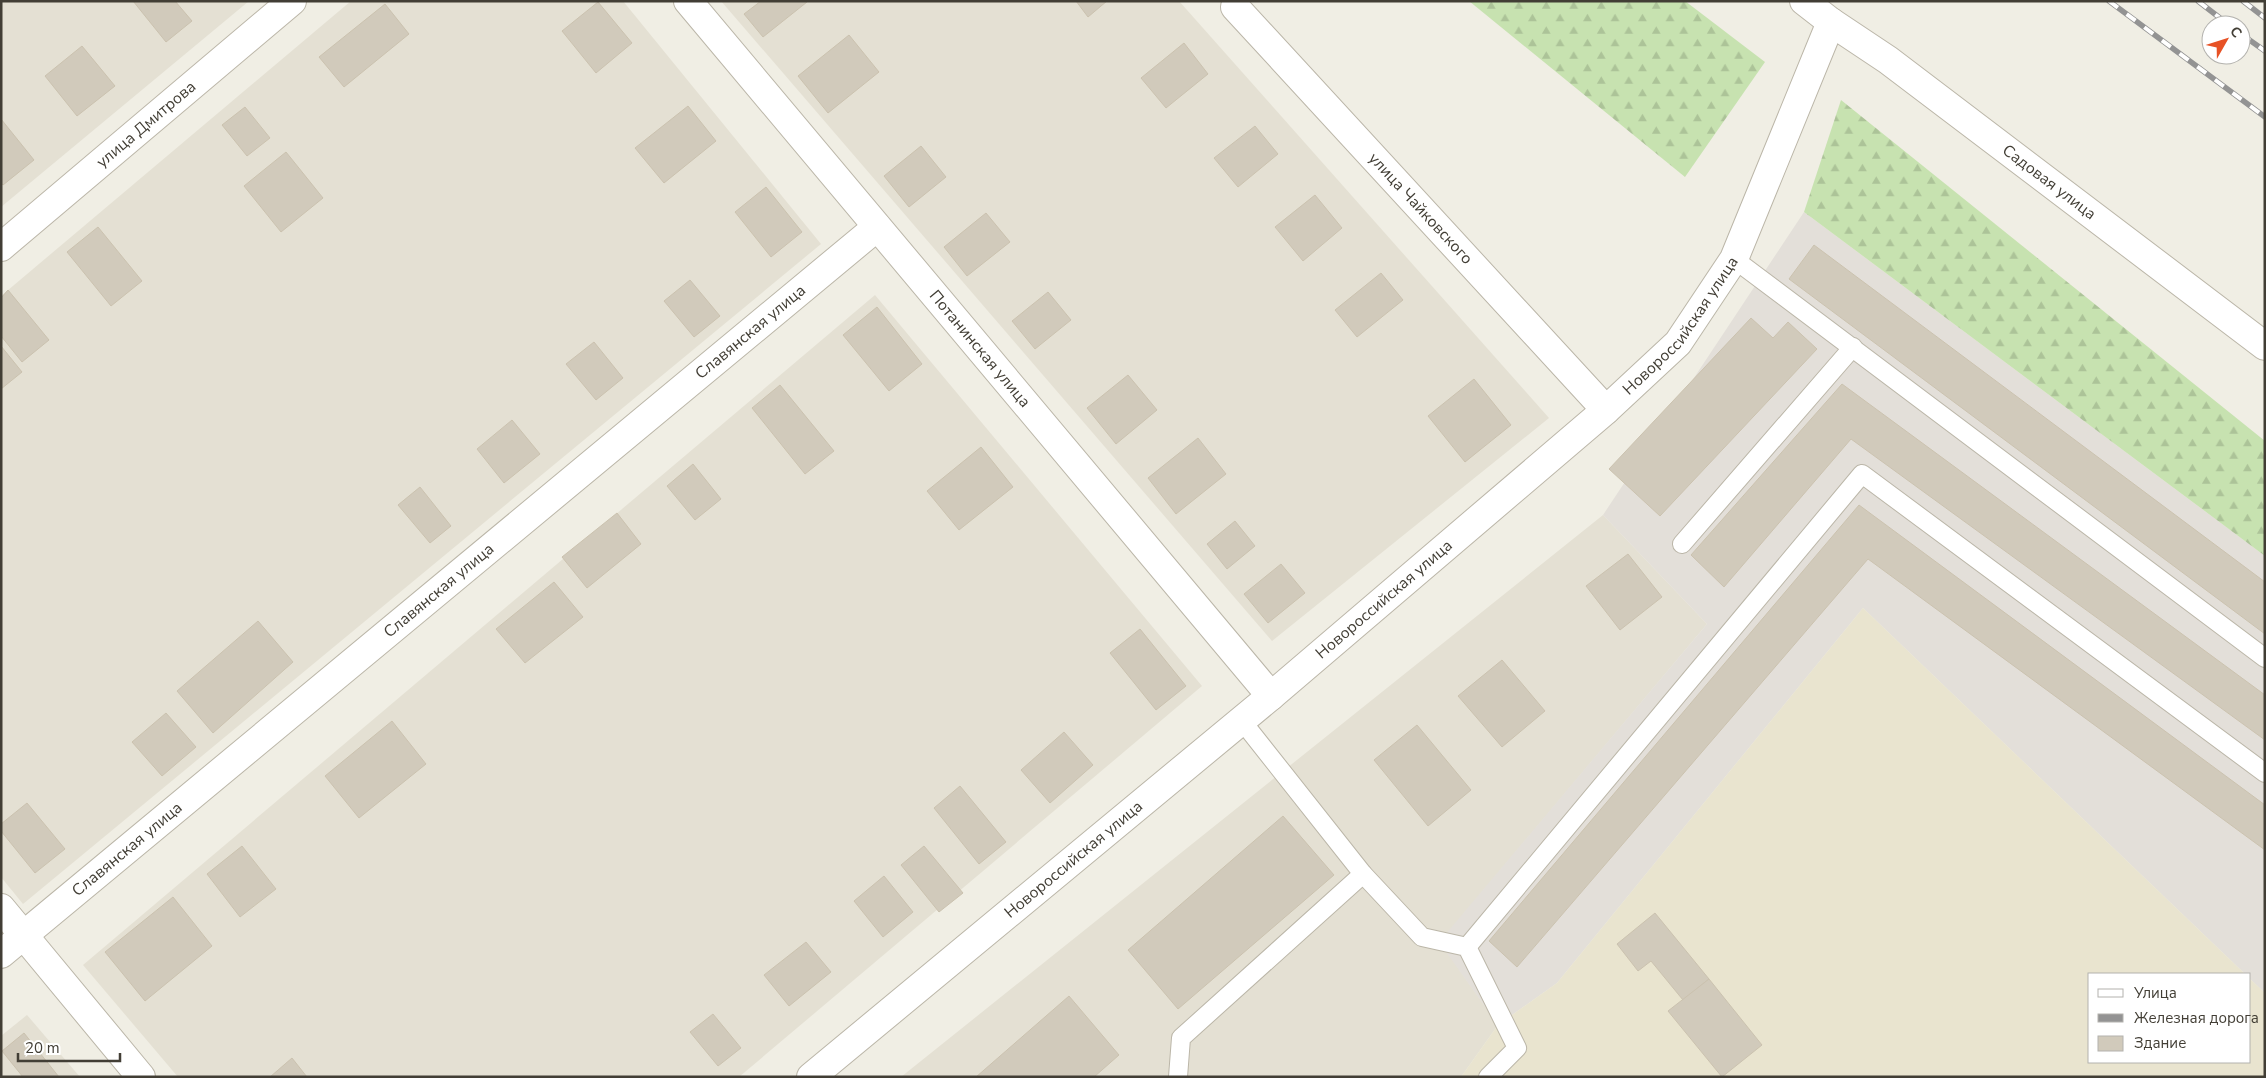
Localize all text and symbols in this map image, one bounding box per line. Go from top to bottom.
north arrow [2201,15,2251,65]
text: С [2225,22,2246,42]
street label: улица Дмитрова [92,76,201,173]
street label: Садовая улица [1998,139,2101,225]
street label: улица Чайковского [1363,148,1478,269]
street label: Новороссийская улица [1618,252,1744,400]
street label: Славянская улица [691,280,810,384]
street label: Потанинская улица [924,285,1035,412]
street label: Новороссийская улица [1311,535,1457,664]
street label: Славянская улица [379,538,499,643]
street label: Новороссийская улица [1000,796,1147,923]
street label: Славянская улица [67,797,187,902]
legend [2088,973,2251,1063]
text: Улица [2133,983,2177,1003]
text: Железная дорога [2134,1008,2259,1028]
scale bar [18,1030,120,1062]
text: Здание [2134,1033,2186,1053]
text: 20 m [25,1038,60,1058]

